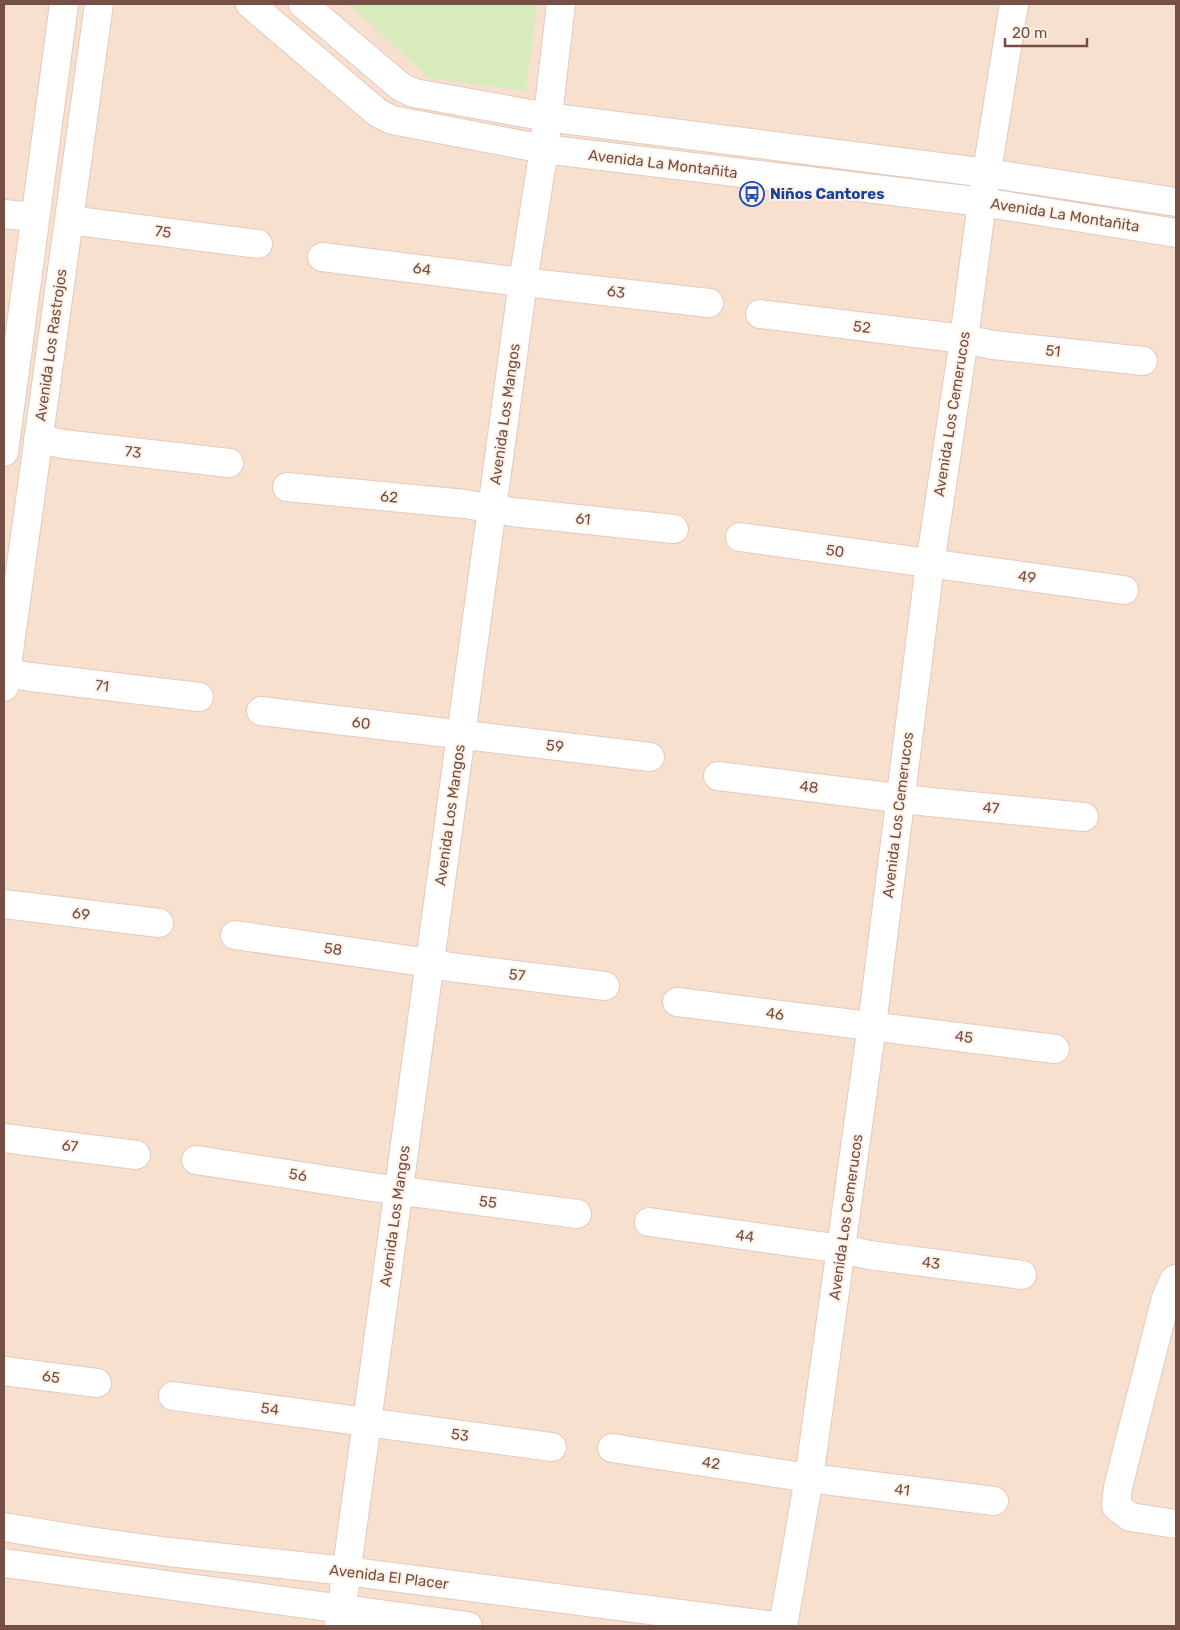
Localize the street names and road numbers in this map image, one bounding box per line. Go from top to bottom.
street label: Avenida La Montañita [587,146,739,182]
street label: Avenida La Montañita [989,194,1141,236]
street label: 75 [154,222,173,242]
street label: 64 [412,259,432,279]
street label: Avenida Los Rastrojos [31,267,71,422]
street label: 63 [606,282,626,302]
street label: 52 [852,317,872,337]
street label: Avenida Los Cemerucos [930,330,974,498]
street label: 51 [1045,341,1061,361]
street label: Avenida Los Mangos [486,342,524,486]
street label: 73 [124,442,142,462]
street label: 62 [379,487,399,507]
street label: 61 [575,509,591,529]
street label: 50 [825,541,845,561]
street label: 49 [1017,567,1037,587]
street label: 71 [94,676,110,696]
street label: 60 [351,713,371,733]
street label: Avenida Los Cemerucos [879,731,917,899]
street label: 59 [545,736,565,756]
street label: Avenida Los Mangos [431,743,469,887]
street label: 48 [799,777,819,797]
street label: 47 [982,798,1000,818]
street label: 69 [71,904,91,924]
street label: 58 [323,939,343,959]
street label: 57 [508,965,527,985]
street label: 46 [765,1004,785,1024]
street label: 45 [954,1027,974,1047]
street label: Avenida Los Cemerucos [825,1133,867,1301]
street label: 67 [61,1136,79,1156]
street label: Avenida Los Mangos [376,1144,414,1288]
street label: 56 [288,1165,308,1185]
street label: 55 [478,1192,498,1212]
street label: 44 [735,1226,755,1246]
street label: 43 [921,1253,941,1273]
street label: 65 [41,1367,61,1387]
street label: 54 [260,1399,280,1419]
street label: 53 [450,1425,470,1445]
street label: 42 [701,1453,722,1473]
street label: 41 [893,1480,911,1500]
street label: Avenida El Placer [328,1561,450,1593]

